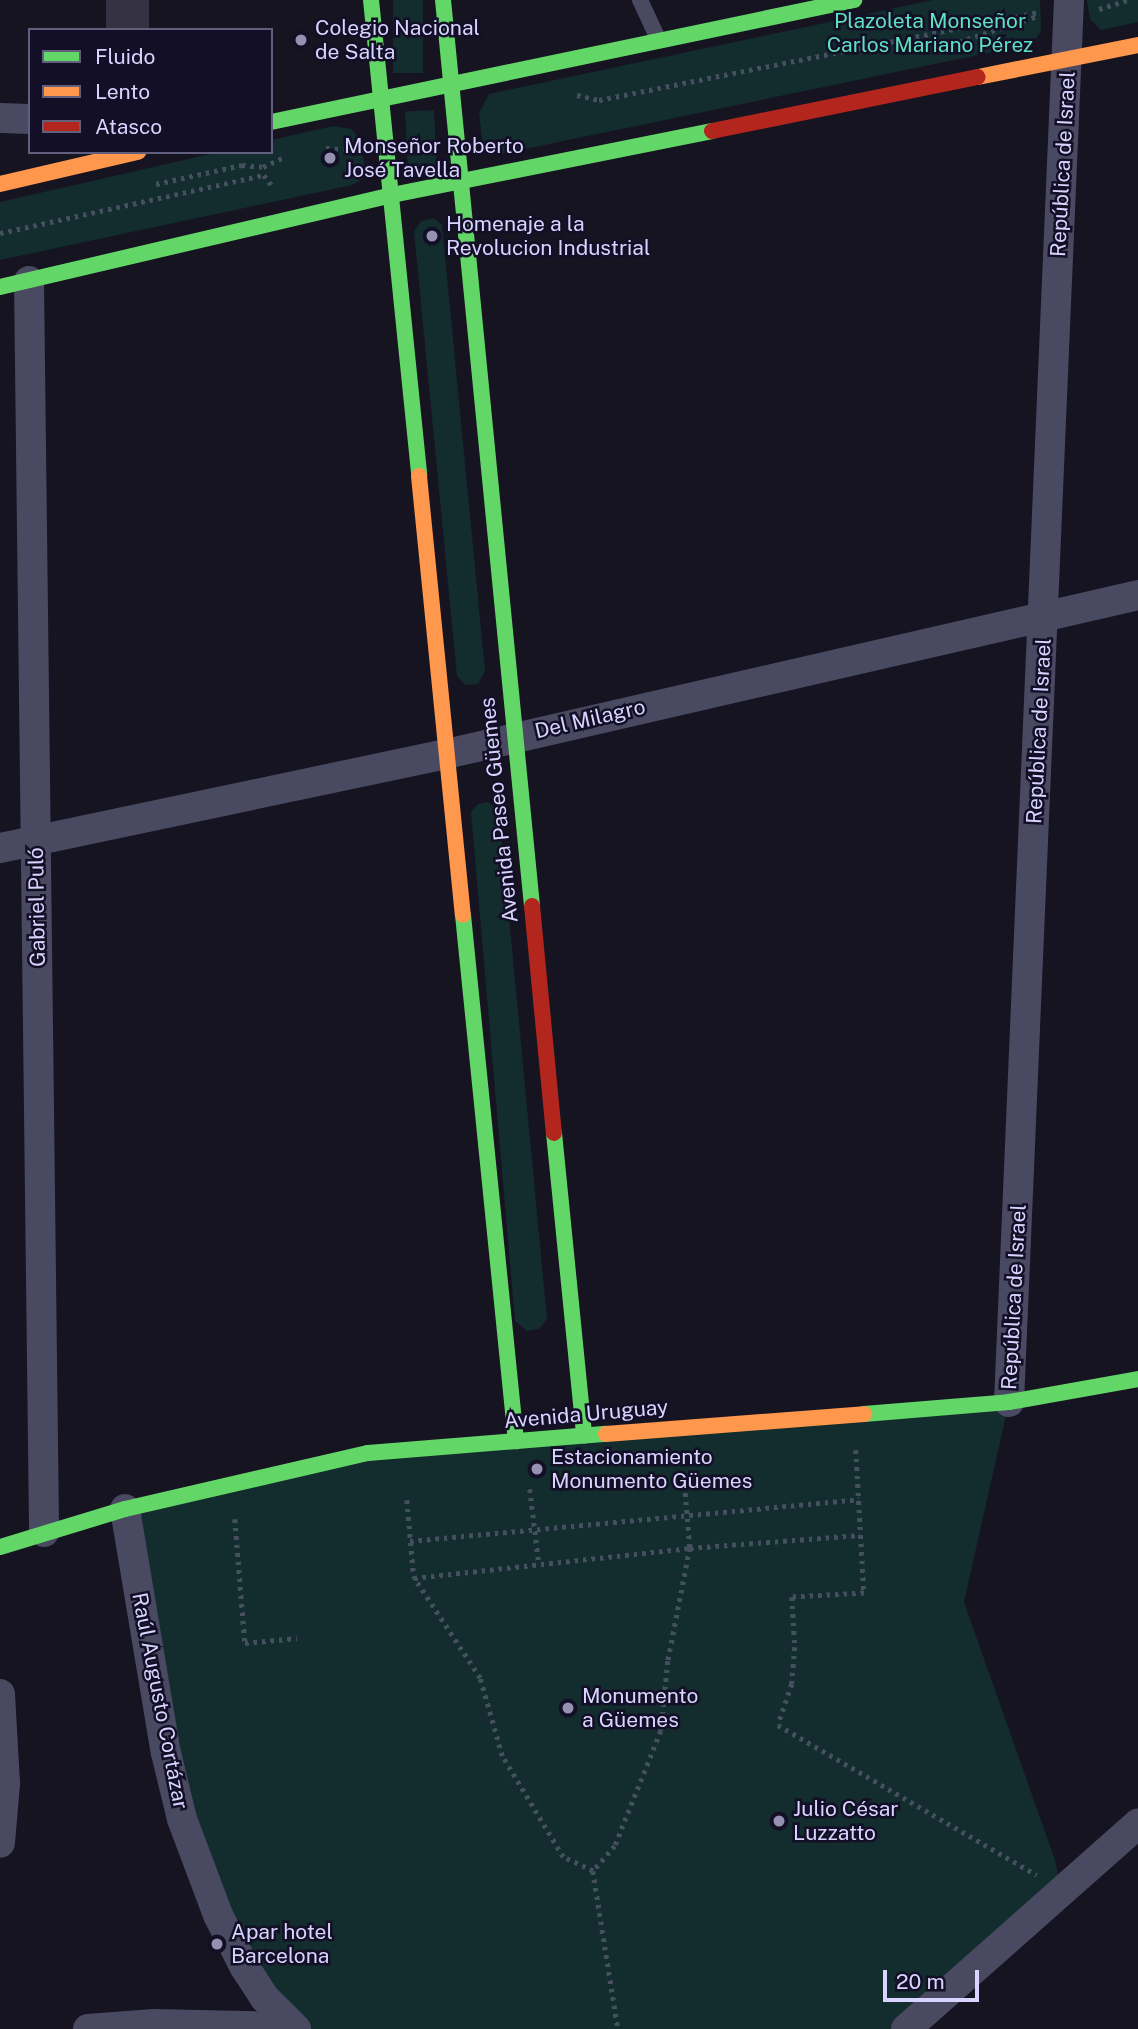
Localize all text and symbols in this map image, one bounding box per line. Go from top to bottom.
park label: Plazoleta Monseñor Carlos Mariano Pérez [827,8,1033,58]
place label: Colegio Nacional de Salta [315,15,480,65]
legend [28,28,273,154]
marker: Colegio Nacional de Salta [293,32,309,48]
text: Fluido [95,44,155,69]
street label: República de Israel [1046,70,1080,258]
text: Lento [95,79,150,104]
text: Atasco [95,114,162,139]
place label: Monseñor Roberto José Tavella [344,133,524,183]
marker: Monseñor Roberto José Tavella [322,150,338,166]
place label: Homenaje a la Revolucion Industrial [446,211,650,261]
marker: Homenaje a la Revolucion Industrial [424,228,440,244]
street label: República de Israel [1022,637,1056,825]
street label: Del Milagro [532,694,648,744]
street label: Avenida Paseo Güemes [475,696,523,924]
street label: Gabriel Puló [23,847,51,967]
street label: República de Israel [997,1203,1031,1391]
street label: Avenida Uruguay [503,1394,669,1434]
place label: Estacionamiento Monumento Güemes [551,1444,752,1494]
marker: Estacionamiento Monumento Güemes [529,1461,545,1477]
street label: Raúl Augusto Cortázar [127,1590,193,1812]
place label: Monumento a Güemes [582,1683,698,1733]
marker: Monumento a Güemes [560,1700,576,1716]
place label: Julio César Luzzatto [793,1796,899,1846]
marker: Julio César Luzzatto [771,1813,787,1829]
place label: Apar hotel Barcelona [231,1919,333,1969]
marker: Apar hotel Barcelona [209,1936,225,1952]
scale bar [886,1955,982,1999]
text: 20 m [896,1969,945,1994]

